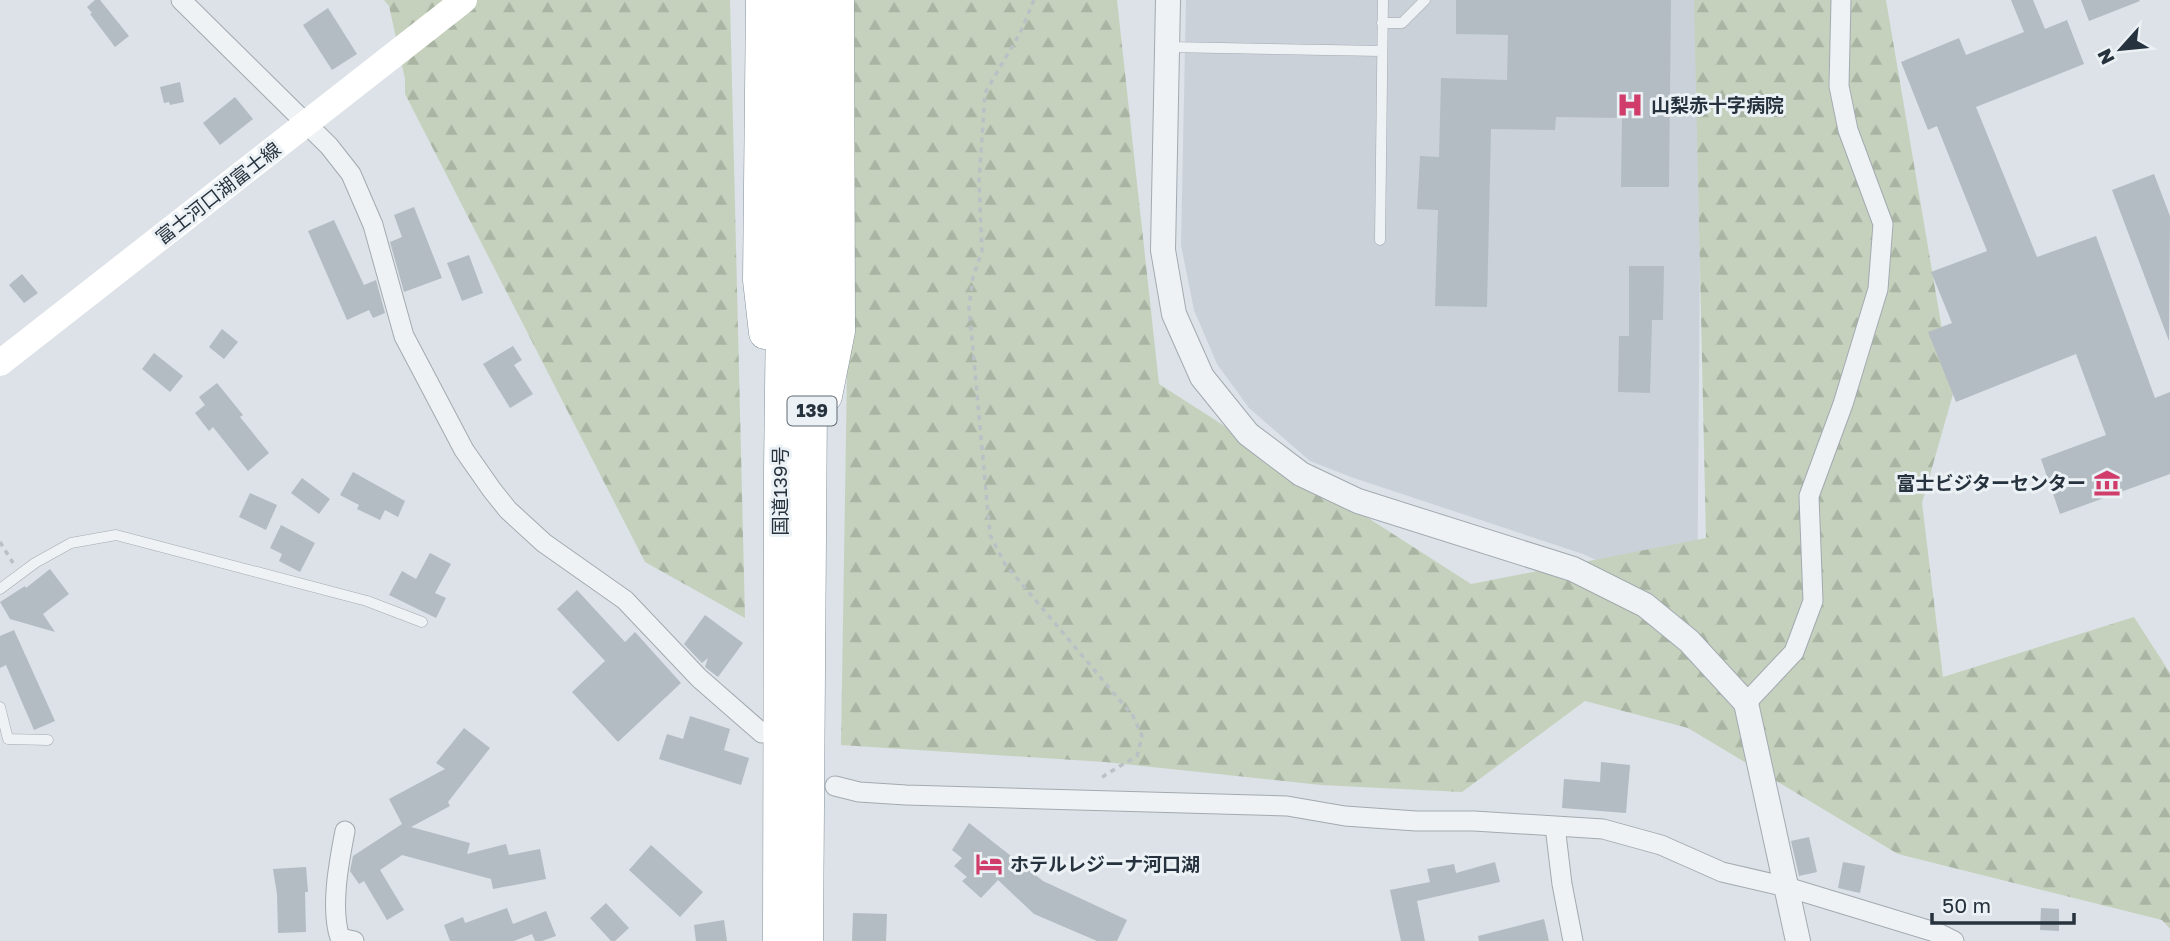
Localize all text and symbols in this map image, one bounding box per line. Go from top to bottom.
north arrow [2086,14,2156,84]
text: N [2092,45,2119,69]
hospital icon: 山梨赤十字病院 [1615,90,1645,120]
place label: 山梨赤十字病院 [1651,93,1784,116]
street label: 富士河口湖富士線 [151,137,285,248]
road number: 139 [788,396,836,426]
street label: 国道139号 [768,447,791,535]
museum icon: 富士ビジターセンター [2092,468,2122,498]
place label: 富士ビジターセンター [1896,471,2086,494]
hotel icon: ホテルレジーナ河口湖 [974,849,1004,879]
place label: ホテルレジーナ河口湖 [1010,852,1200,875]
scale bar [1932,881,2074,925]
text: 50 m [1942,892,1991,918]

